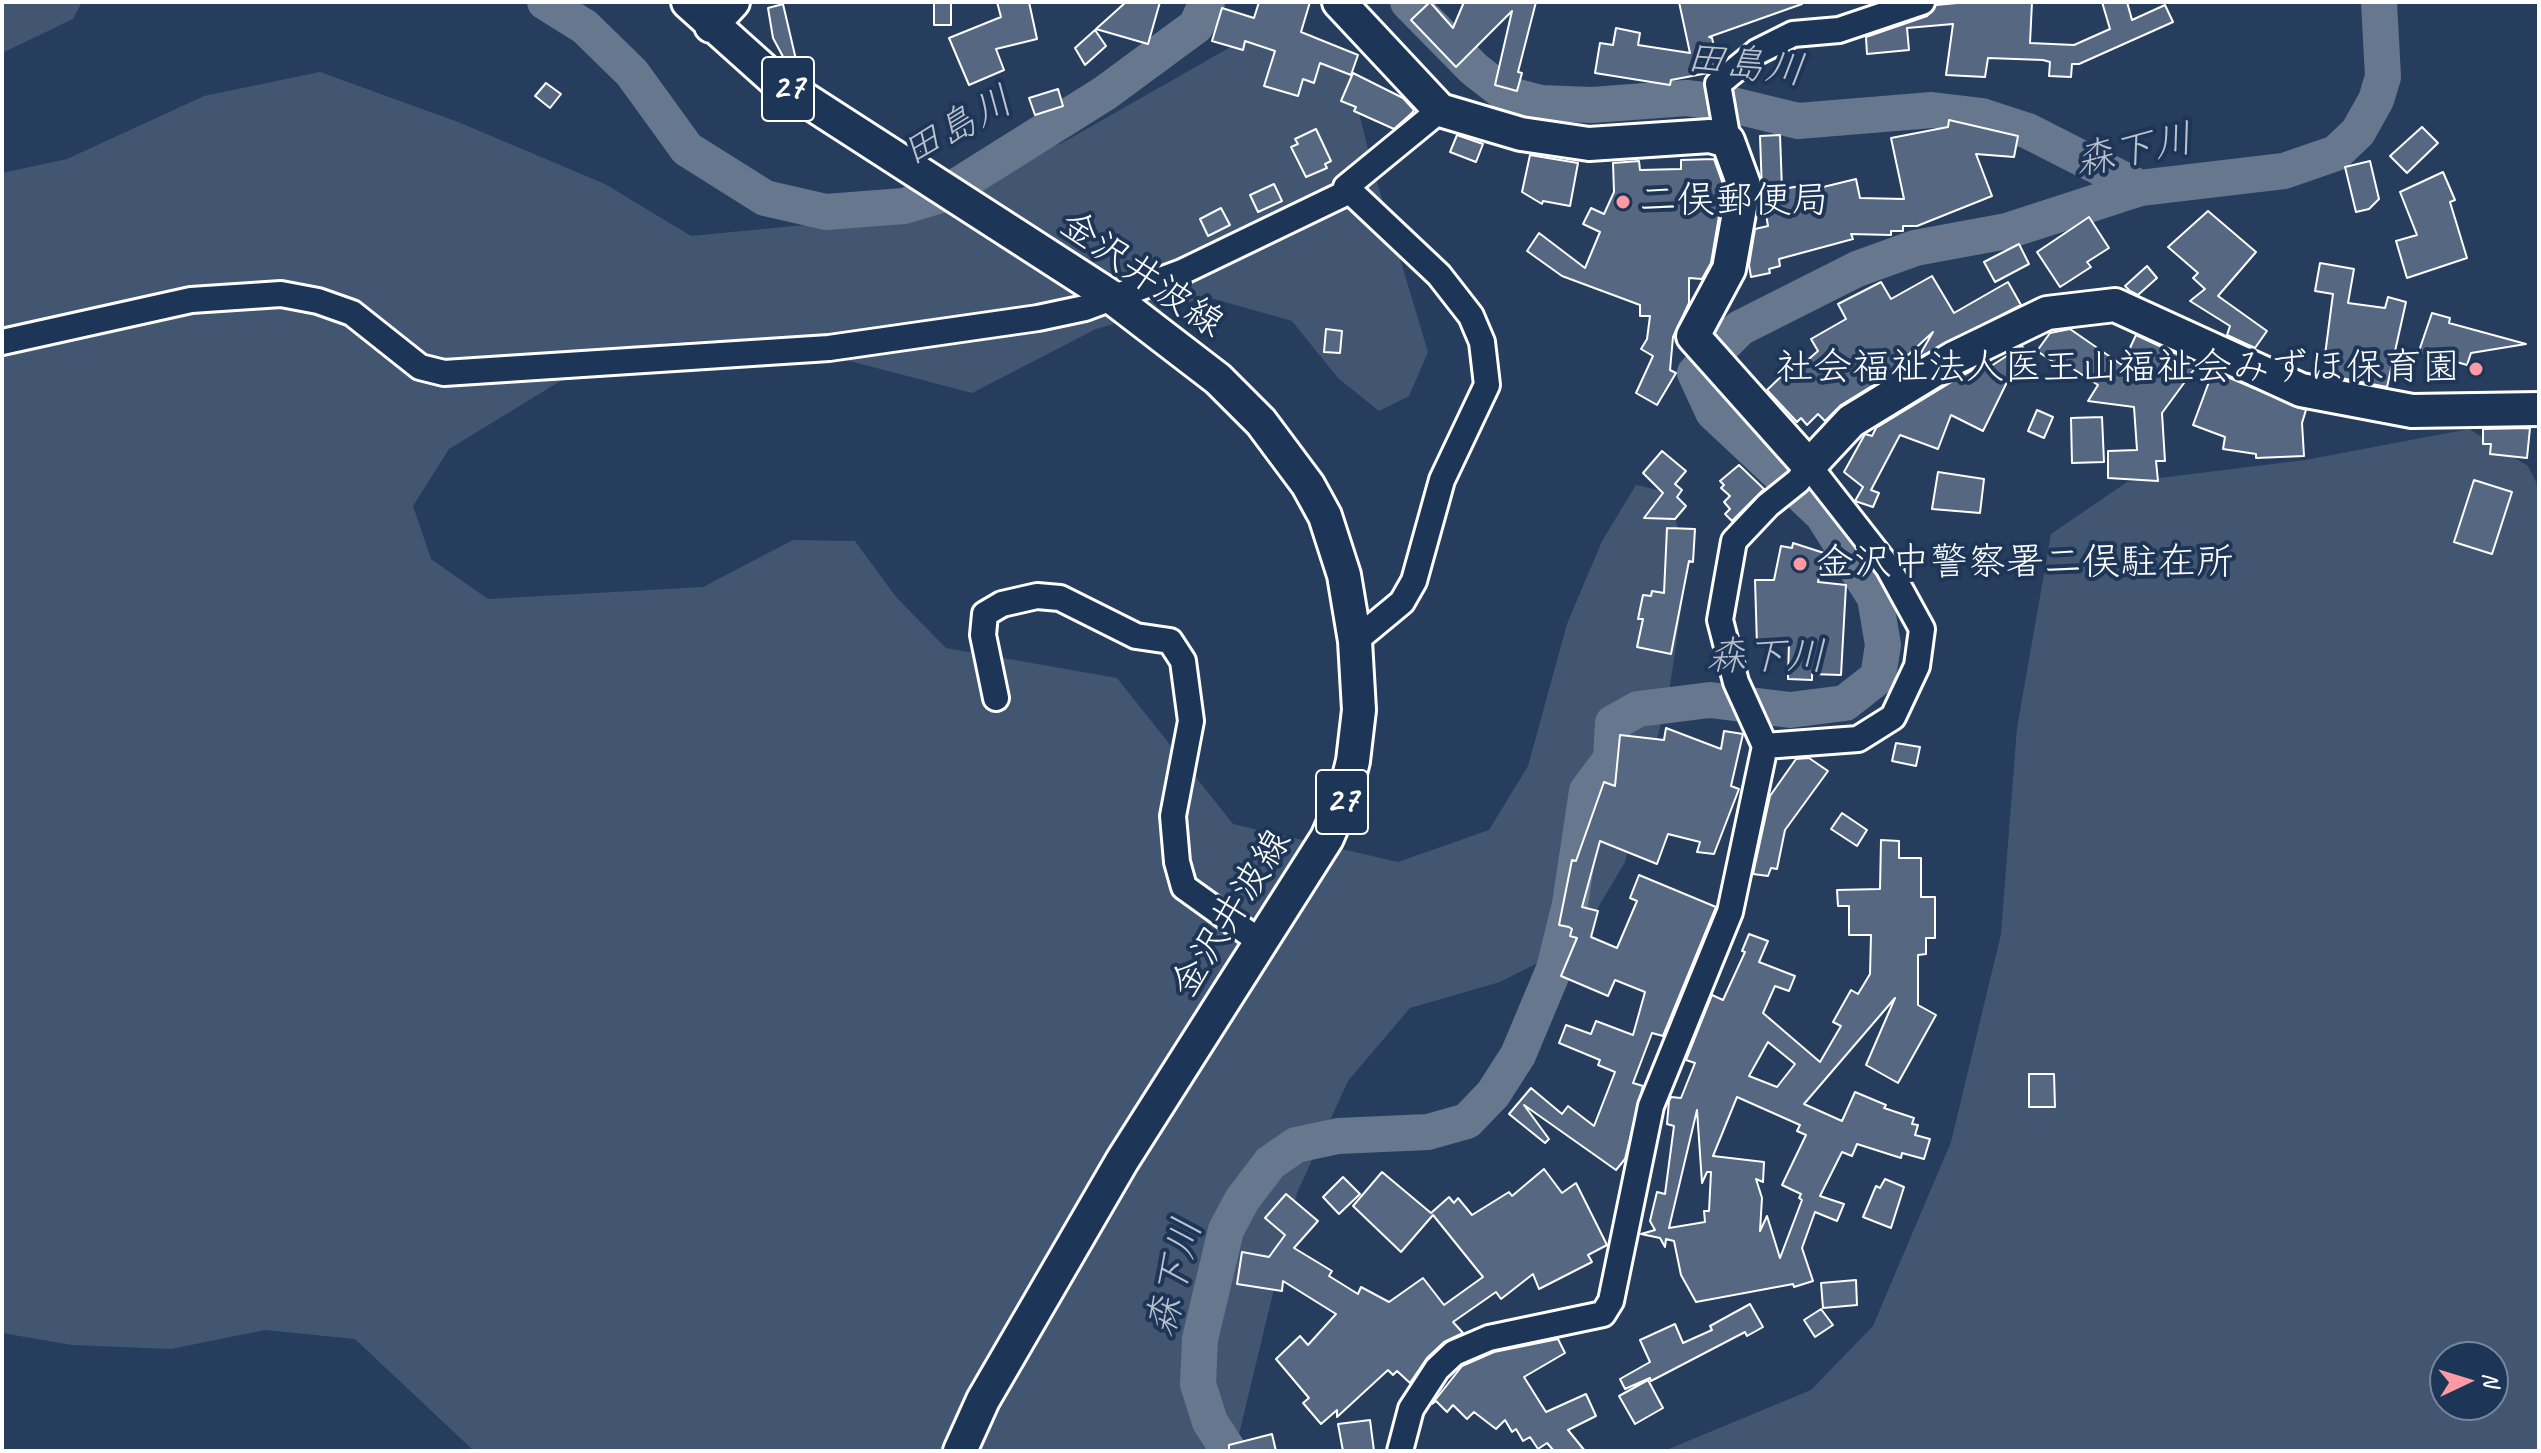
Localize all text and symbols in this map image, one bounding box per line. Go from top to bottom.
water label: 田島川 [1683,35,1807,97]
road number: 27 [762,57,814,121]
water label: 田島川 [894,78,1022,178]
water label: 森下川 [2070,116,2198,188]
place label: 二俣郵便局 [1639,179,1829,225]
marker: 二俣郵便局 [1614,193,1632,211]
street label: 金沢井波線 [1050,202,1232,348]
place label: 社会福祉法人医王山福祉会みずほ保育園 [1776,346,2460,392]
marker: 社会福祉法人医王山福祉会みずほ保育園 [2467,360,2485,378]
place label: 金沢中警察署二俣駐在所 [1816,541,2234,587]
marker: 金沢中警察署二俣駐在所 [1791,555,1809,573]
water label: 森下川 [1706,635,1826,683]
road number: 27 [1316,770,1368,834]
street label: 金沢井波線 [1162,821,1302,1007]
water label: 森下川 [1138,1214,1214,1342]
north arrow [2429,1341,2509,1421]
text: N [2477,1372,2505,1387]

